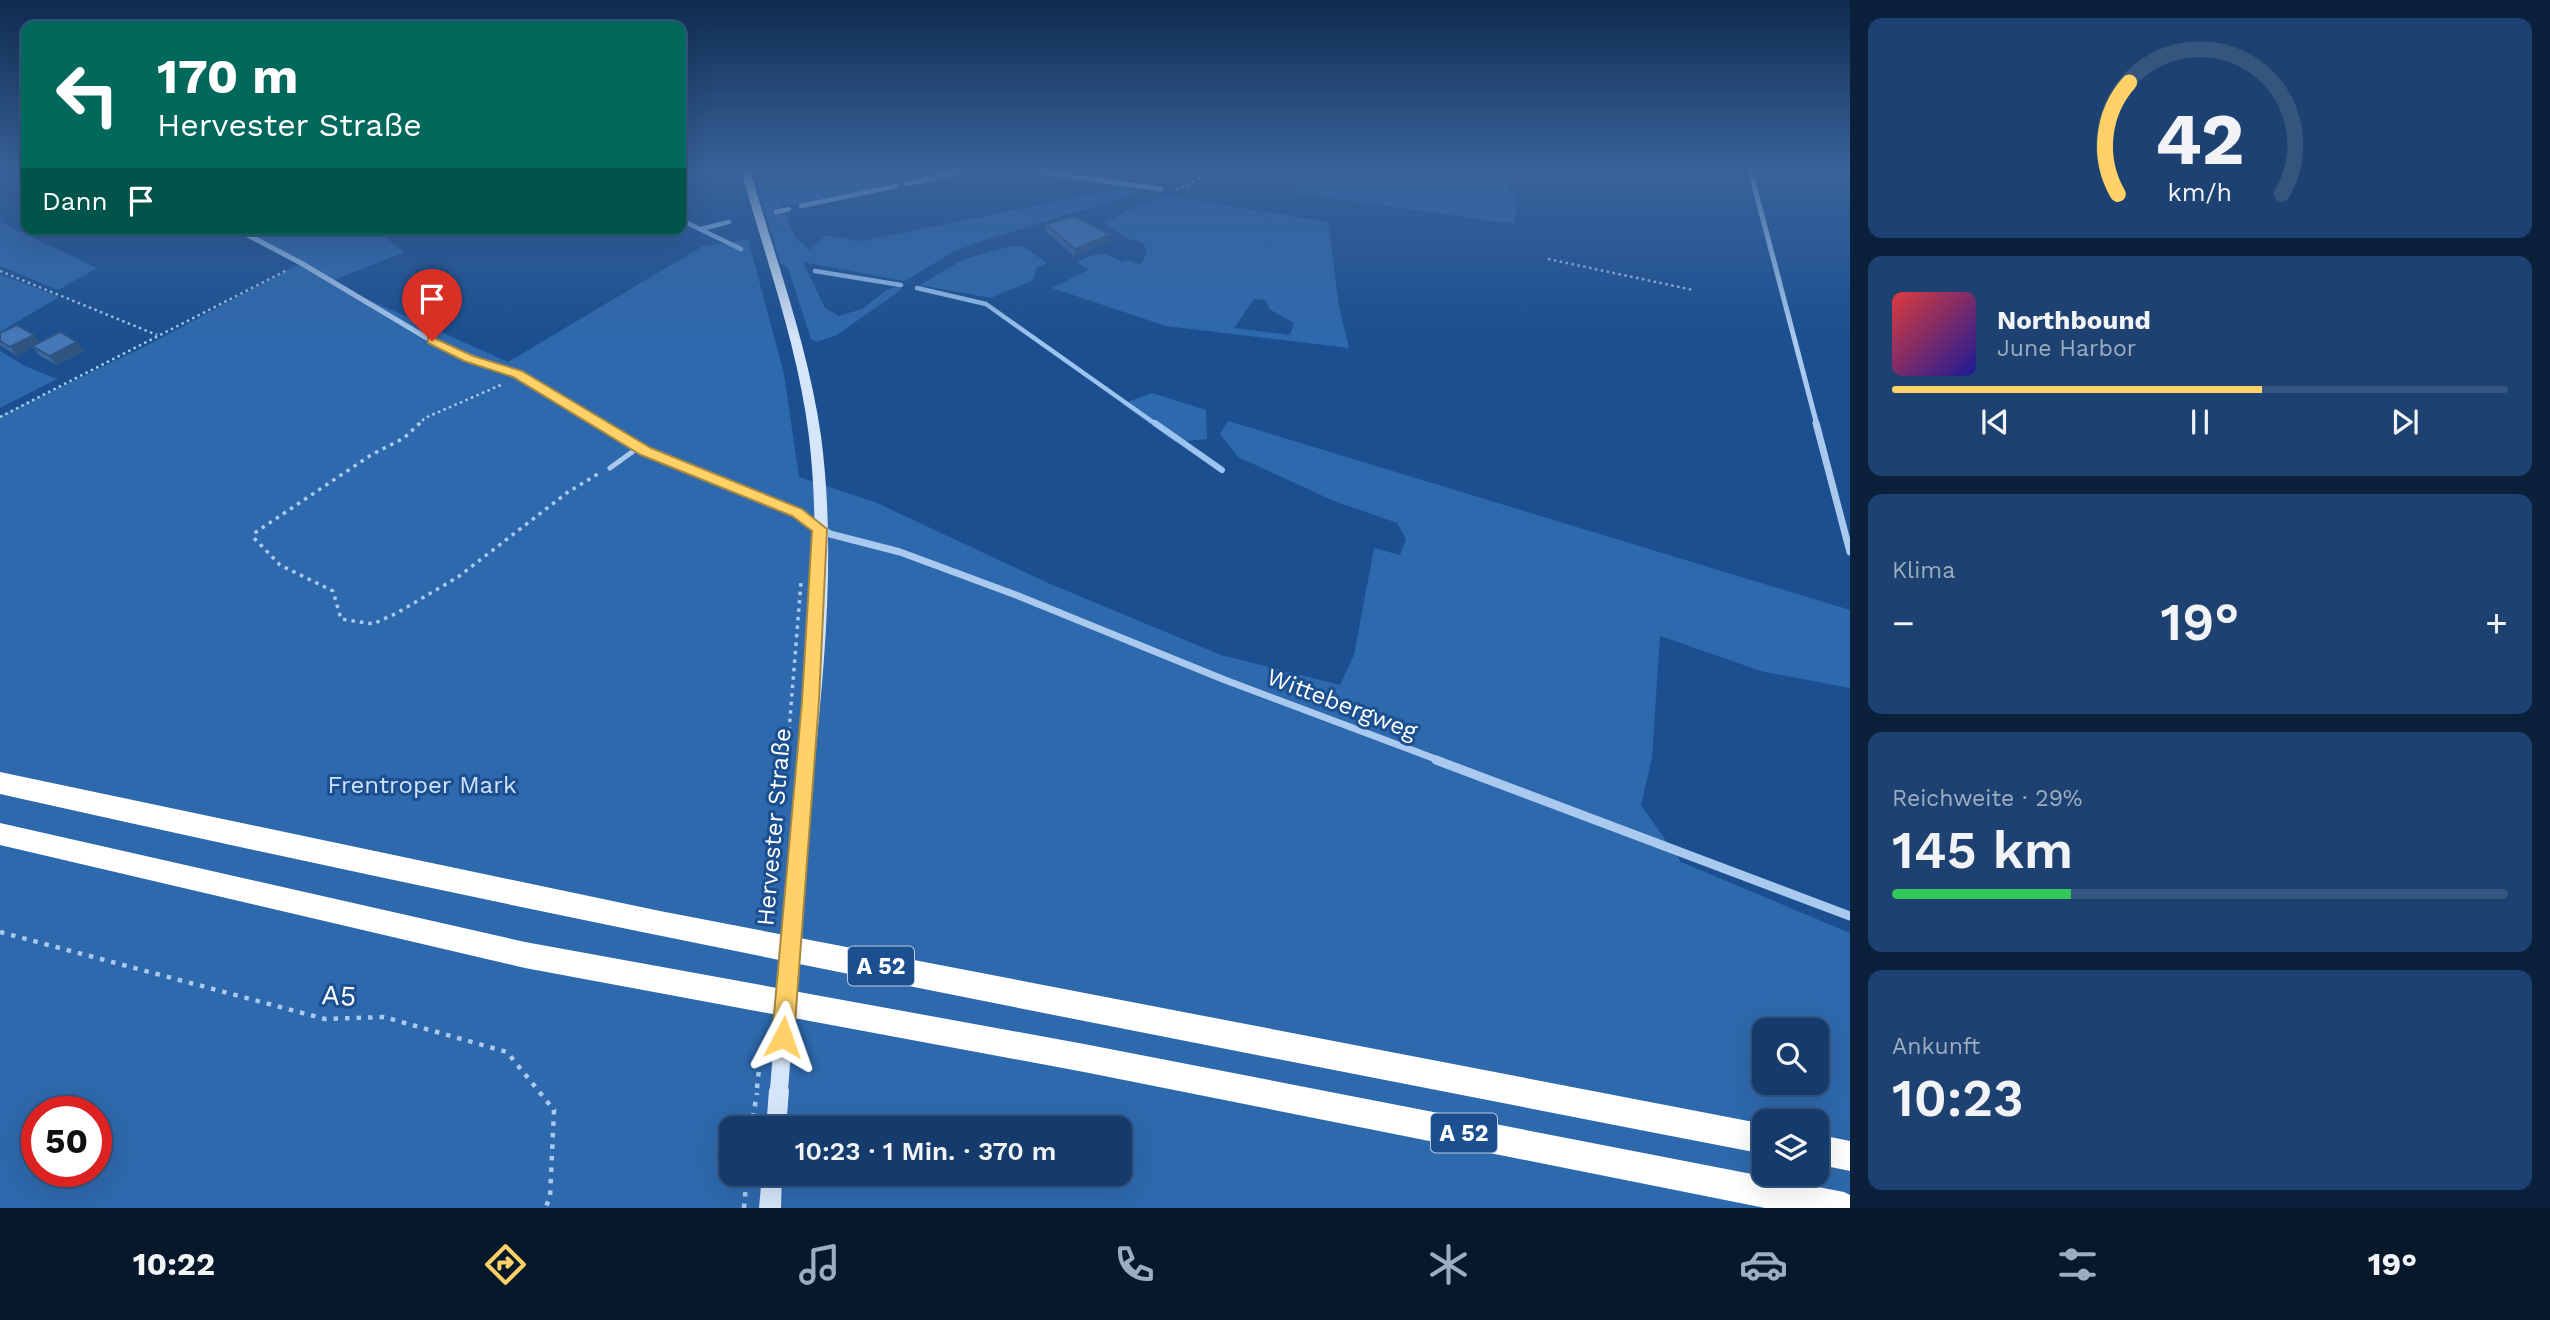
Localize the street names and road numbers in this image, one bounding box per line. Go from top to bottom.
street label: Wittebergweg [1263,662,1421,746]
street label: Hervester Straße [751,727,797,927]
road number: A 52 [848,946,914,986]
street label: A5 [321,978,357,1013]
road number: A 52 [1431,1114,1497,1152]

